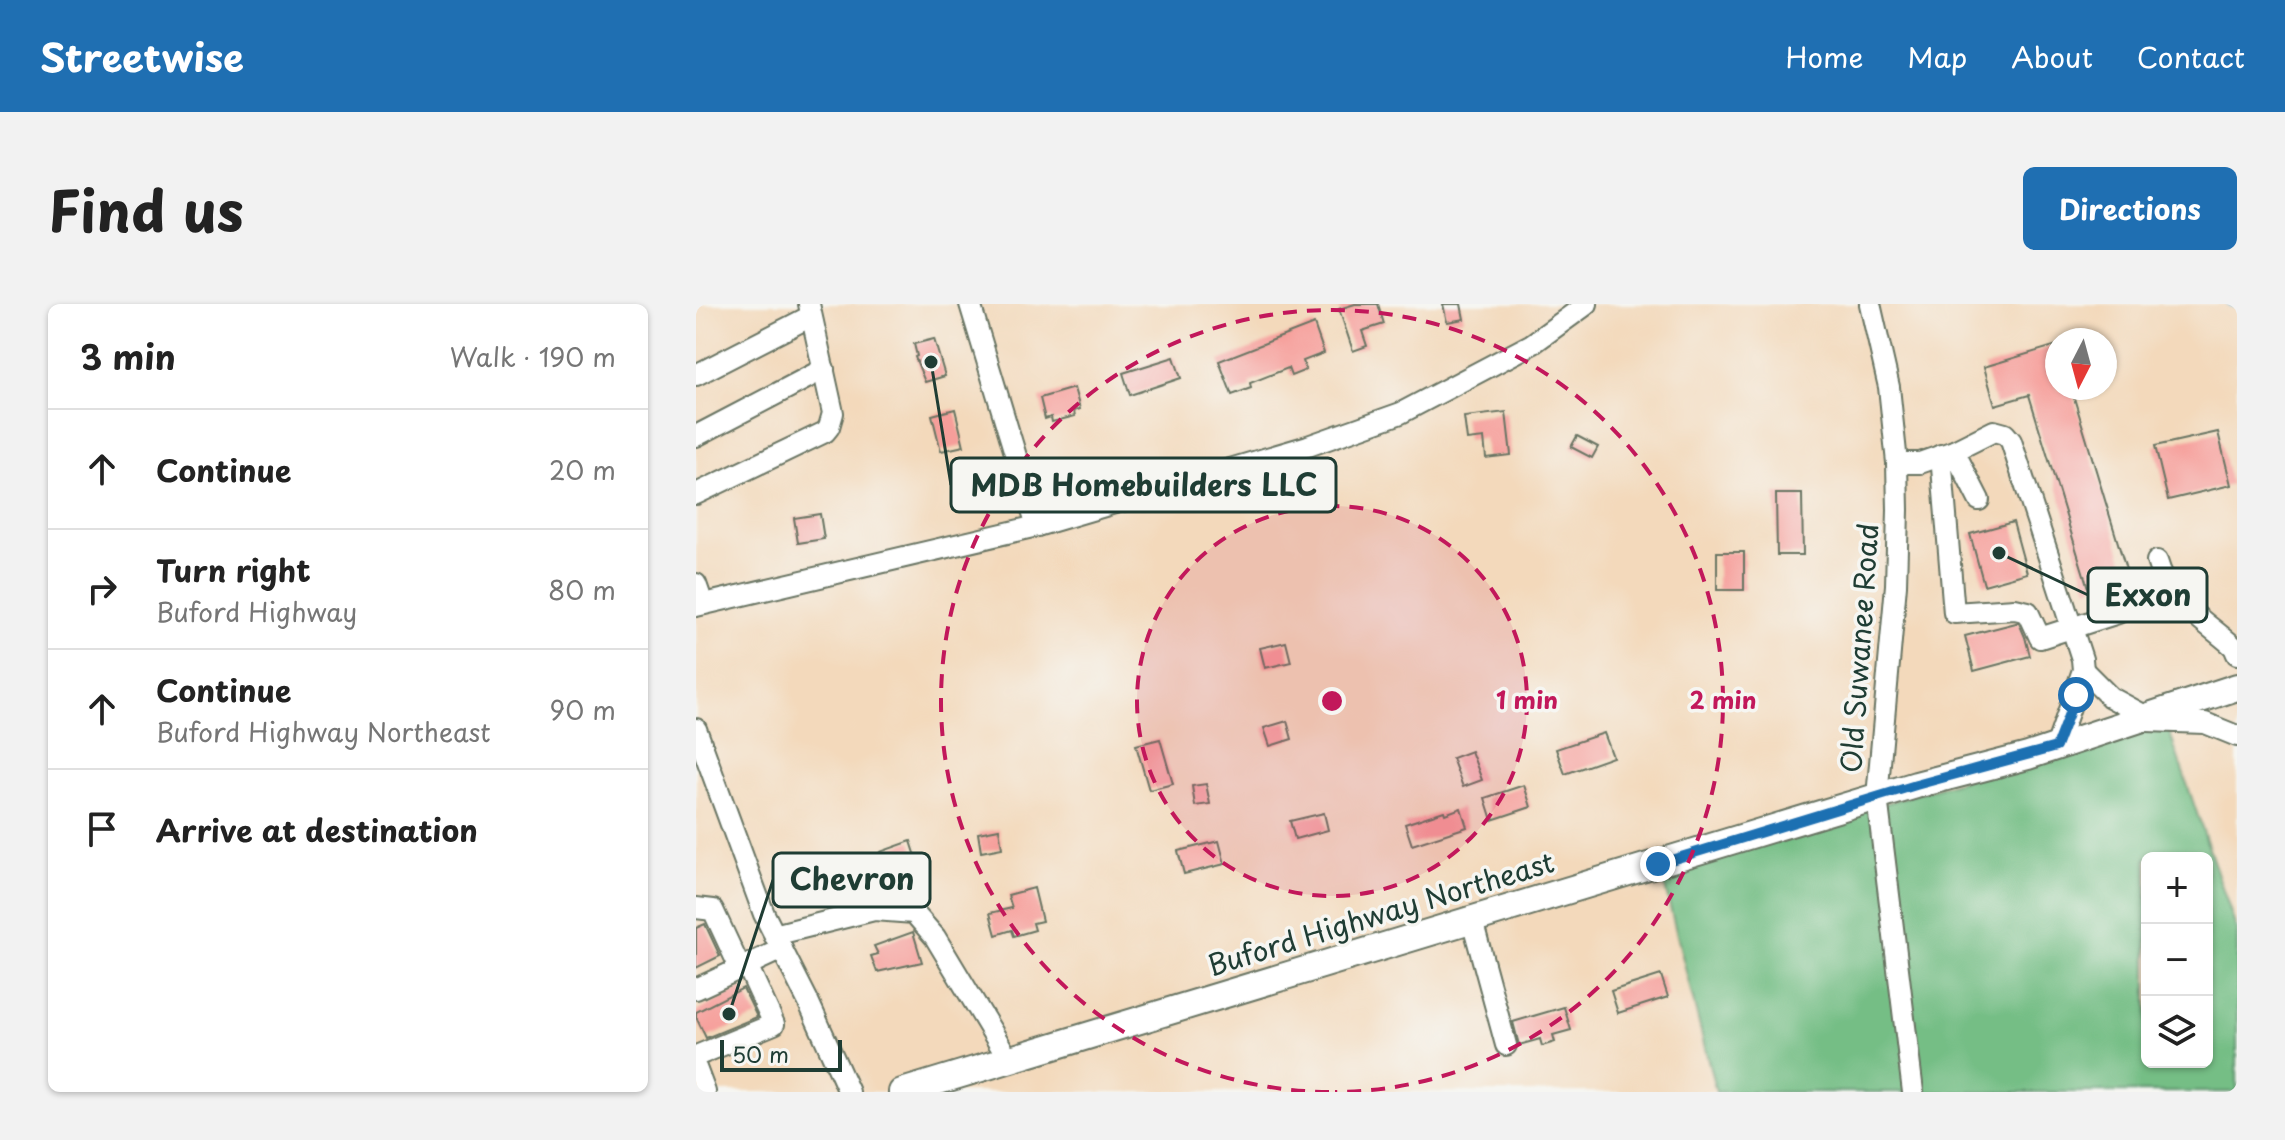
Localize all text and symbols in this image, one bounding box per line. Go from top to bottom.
text: Streetwise [40,28,244,85]
text: Home [1785,35,1863,78]
text: Map [1907,35,1967,78]
text: About [2011,35,2093,78]
text: Contact [2137,35,2245,78]
text: Find us [48,166,244,251]
button: Directions [2023,167,2237,250]
north arrow [2045,328,2117,400]
text: 3 min [80,330,176,382]
text: Walk · 190 m [450,337,616,376]
icon: ahead [80,447,124,491]
text: Continue [156,447,291,492]
text: 20 m [549,450,616,489]
callout: MDB Homebuilders LLC [951,458,1336,512]
text: MDB Homebuilders LLC [971,461,1317,506]
street label: Old Suwanee Road [1828,522,1889,774]
text: Turn right [156,547,311,592]
icon: right [80,567,124,611]
callout: Exxon [2088,568,2207,622]
text: 80 m [548,570,616,609]
text: Exxon [2104,571,2192,616]
text: Buford Highway [156,592,357,631]
text: Continue [156,667,291,712]
route start [2058,677,2094,713]
text: 1 min [1496,681,1558,717]
text: 2 min [1689,681,1757,717]
icon: ahead [80,687,124,731]
centre of rings [1318,687,1346,715]
text: 90 m [549,690,616,729]
text: Buford Highway Northeast [156,712,491,751]
icon: arrive [80,807,124,851]
text: Arrive at destination [156,807,478,852]
street label: Buford Highway Northeast [1202,839,1559,986]
route end [1640,846,1676,882]
map controls [2141,852,2213,1068]
button: + [2141,852,2213,924]
callout: Chevron [773,853,930,907]
text: Chevron [789,855,915,900]
button: − [2141,924,2213,996]
button: layers [2141,996,2213,1068]
scale bar [720,1036,842,1072]
text: 50 m [732,1037,789,1070]

